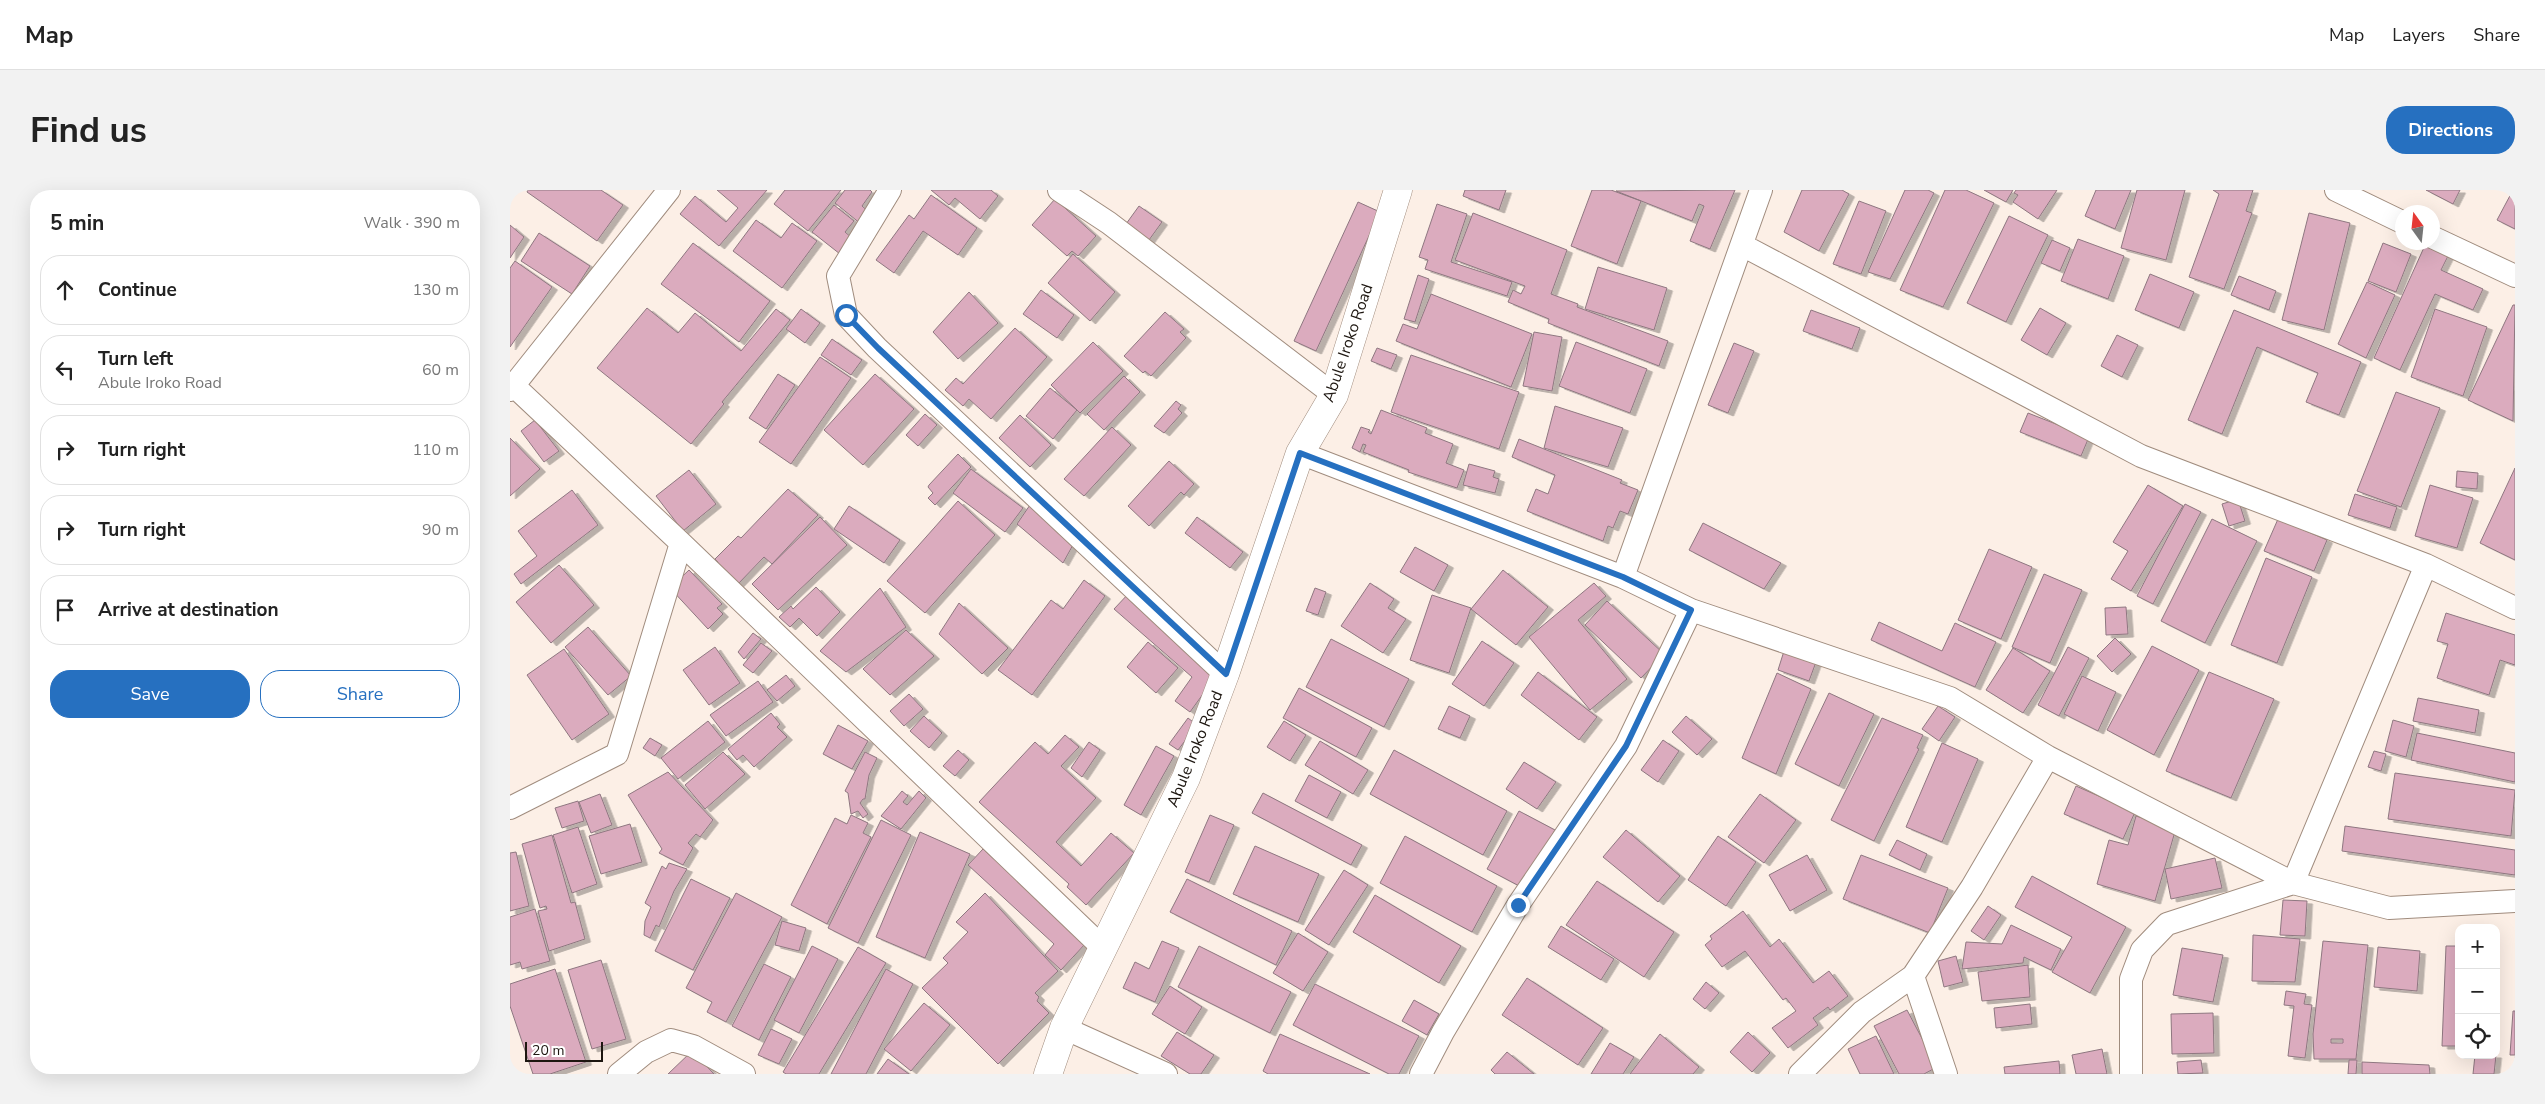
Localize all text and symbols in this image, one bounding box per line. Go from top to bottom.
text: Map [25,19,73,51]
text: Map [2329,23,2364,47]
text: Layers [2392,23,2445,47]
text: Share [2473,23,2520,47]
button: Directions [2386,106,2515,154]
text: Find us [30,107,147,154]
north arrow [2395,205,2440,250]
text: 5 min [50,209,104,237]
text: Walk · 390 m [364,212,460,234]
icon: ahead [51,276,79,304]
text: Continue [98,277,177,303]
text: 130 m [412,279,459,301]
street label: Abule Iroko Road [1317,281,1379,405]
route start [835,304,858,327]
text: Turn left [98,346,173,372]
icon: left [51,356,79,384]
text: 60 m [422,359,459,381]
text: Abule Iroko Road [98,372,222,394]
icon: right [51,436,79,464]
text: Turn right [98,437,185,463]
text: 110 m [412,439,459,461]
icon: right [51,516,79,544]
text: Turn right [98,517,185,543]
text: 90 m [422,519,459,541]
icon: arrive [51,596,79,624]
text: Arrive at destination [98,597,279,623]
button: Save [50,670,250,718]
button: Share [260,670,460,718]
street label: Abule Iroko Road [1162,687,1228,811]
route end [1507,894,1530,917]
map controls [2455,924,2500,1059]
button: + [2455,924,2500,969]
button: − [2455,969,2500,1014]
button: locate [2455,1014,2500,1059]
scale bar [525,1039,602,1062]
text: 20 m [532,1041,564,1060]

